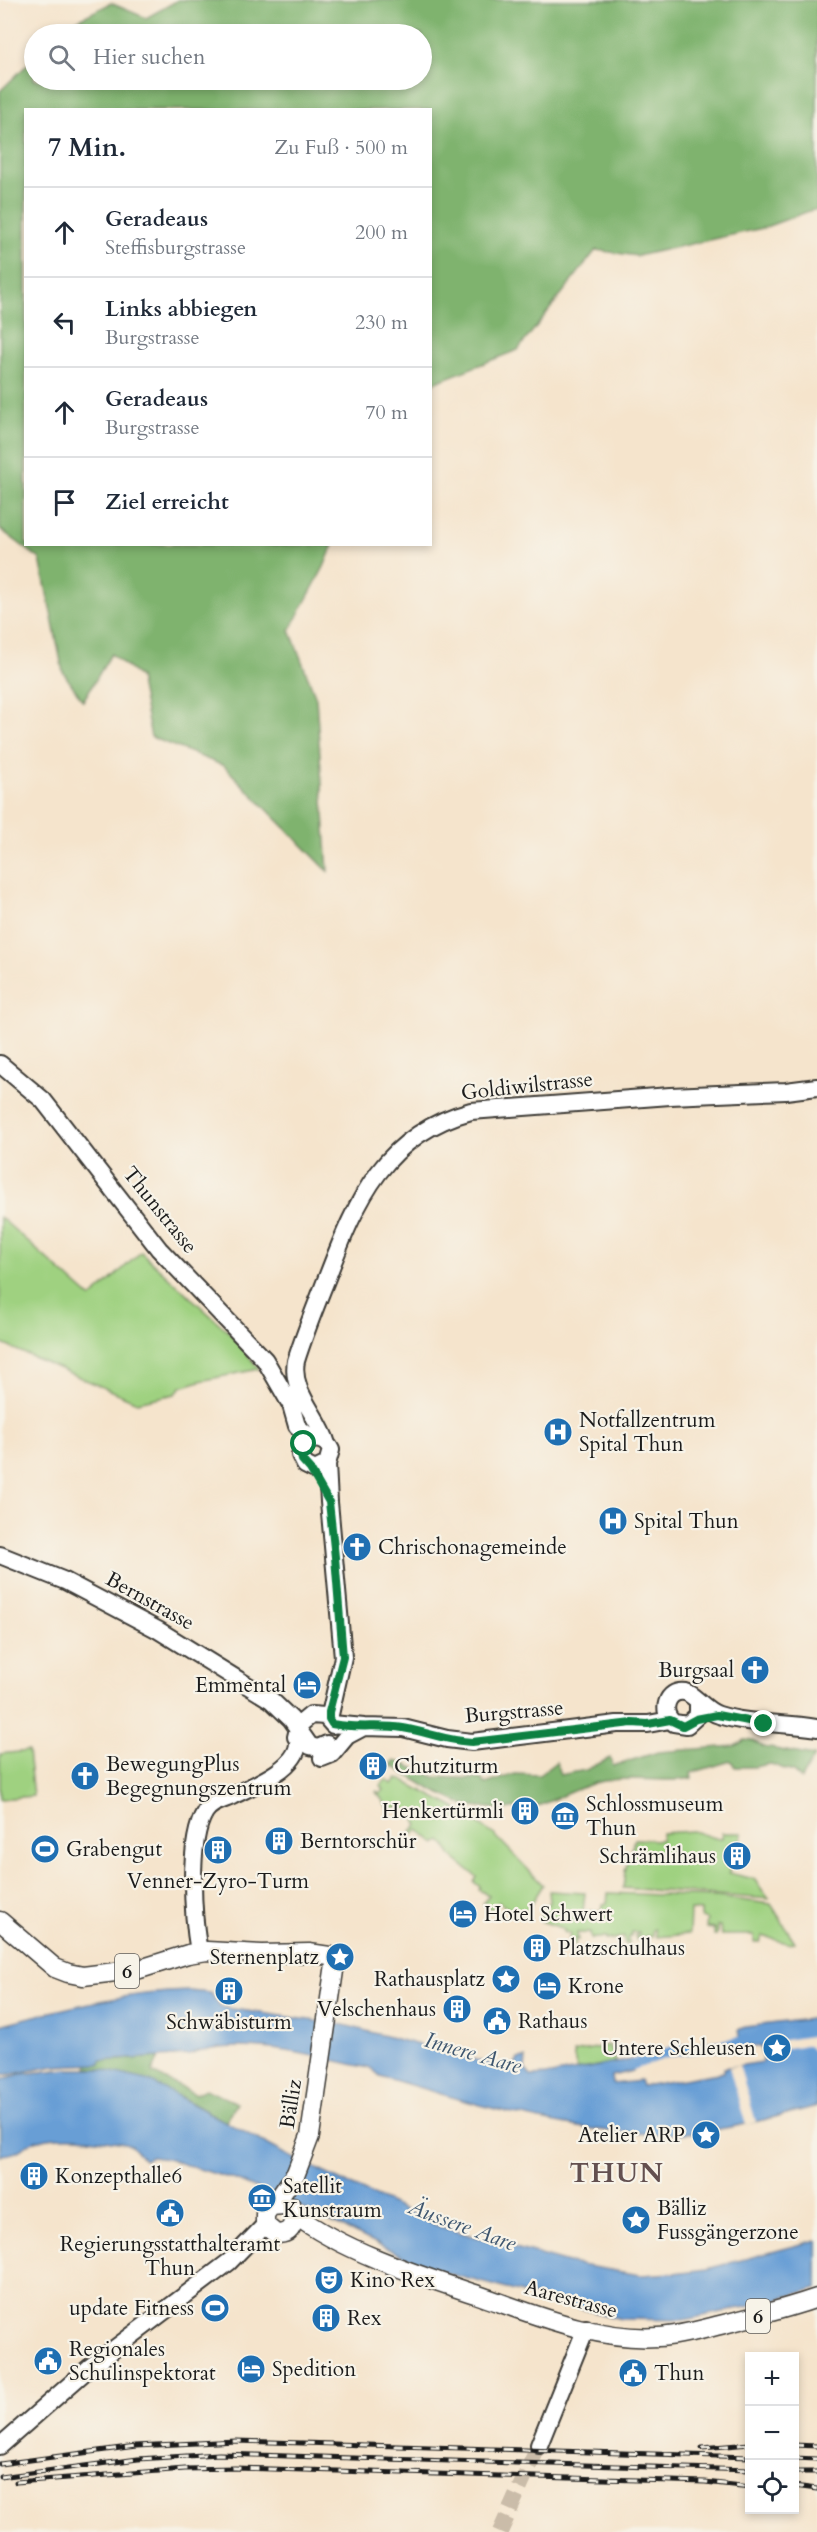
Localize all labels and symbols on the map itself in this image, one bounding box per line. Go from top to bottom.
street label: Goldiwilstrasse [460,1065,594,1107]
street label: Thunstrasse [116,1160,204,1260]
place label: Notfallzentrum Spital Thun [579,1406,716,1459]
hospital icon: Notfallzentrum Spital Thun [542,1416,574,1448]
route start [290,1430,316,1456]
hospital icon: Spital Thun [597,1505,629,1537]
place label: Spital Thun [634,1507,739,1536]
church icon: Chrischonagemeinde [341,1531,373,1563]
place label: Chrischonagemeinde [378,1533,567,1562]
street label: Bernstrasse [100,1565,200,1637]
church icon: Burgsaal [739,1654,771,1686]
place label: Burgsaal [658,1656,734,1685]
hotel icon: Emmental [291,1669,323,1701]
place label: Emmental [195,1671,286,1700]
street label: Burgstrasse [463,1693,565,1731]
route end [750,1710,776,1736]
place label: BewegungPlus Begegnungszentrum [106,1750,292,1803]
building icon: Chutziturm [357,1750,389,1782]
place label: Chutziturm [394,1752,499,1781]
church icon: BewegungPlus Begegnungszentrum [69,1760,101,1792]
place label: Schlossmuseum Thun [586,1790,724,1843]
building icon: Henkertürmli [509,1795,541,1827]
place label: Henkertürmli [382,1797,504,1826]
museum icon: Schlossmuseum Thun [549,1800,581,1832]
building icon: Berntorschür [263,1825,295,1857]
place label: Berntorschür [300,1827,417,1856]
sports icon: Grabengut [29,1833,61,1865]
building icon: Venner-Zyro-Turm [202,1834,234,1866]
place label: Grabengut [66,1835,162,1864]
building icon: Schrämlihaus [721,1840,753,1872]
place label: Schrämlihaus [599,1842,716,1871]
place label: Venner-Zyro-Turm [127,1867,309,1896]
hotel icon: Hotel Schwert [447,1898,479,1930]
place label: Hotel Schwert [484,1900,613,1929]
building icon: Platzschulhaus [521,1932,553,1964]
place label: Platzschulhaus [558,1934,685,1963]
place icon: Sternenplatz [324,1941,356,1973]
place label: Sternenplatz [210,1943,320,1972]
road number: 6 [115,1954,139,1988]
place icon: Rathausplatz [490,1963,522,1995]
place label: Rathausplatz [374,1965,486,1994]
hotel icon: Krone [531,1970,563,2002]
place label: Krone [568,1972,624,2001]
building icon: Schwäbisturm [213,1975,245,2007]
building icon: Velschenhaus [441,1993,473,2025]
place label: Velschenhaus [317,1995,436,2024]
public building icon: Rathaus [481,2005,513,2037]
place label: Rathaus [518,2007,587,2036]
place label: Schwäbisturm [166,2008,292,2037]
water label: Innere Aare [421,2025,525,2081]
place icon: Untere Schleusen [761,2032,793,2064]
place label: Untere Schleusen [601,2034,756,2063]
street label: Bälliz [273,2077,309,2131]
place icon: Atelier ARP [690,2119,722,2151]
place label: Atelier ARP [578,2121,685,2150]
district label: THUN [569,2155,665,2192]
building icon: Konzepthalle6 [18,2160,50,2192]
place label: Konzepthalle6 [55,2162,182,2191]
place label: Satellit Kunstraum [283,2172,382,2225]
museum icon: Satellit Kunstraum [246,2182,278,2214]
water label: Äussere Aare [403,2191,521,2259]
place label: Bälliz Fussgängerzone [657,2194,799,2247]
public building icon: Regierungsstatthalteramt Thun [154,2197,186,2229]
place icon: Bälliz Fussgängerzone [620,2204,652,2236]
place label: Regierungsstatthalteramt Thun [60,2230,281,2283]
theatre icon: Kino Rex [313,2264,345,2296]
place label: Kino Rex [350,2266,436,2295]
street label: Aarestrasse [521,2273,621,2325]
sports icon: update Fitness [199,2292,231,2324]
place label: update Fitness [69,2294,194,2323]
road number: 6 [746,2299,770,2333]
building icon: Rex [310,2302,342,2334]
place label: Rex [347,2304,382,2333]
place label: Regionales Schulinspektorat [69,2335,216,2388]
public building icon: Regionales Schulinspektorat [32,2345,64,2377]
hotel icon: Spedition [235,2353,267,2385]
place label: Spedition [272,2355,356,2384]
public building icon: Thun [617,2357,649,2389]
place label: Thun [654,2359,704,2388]

